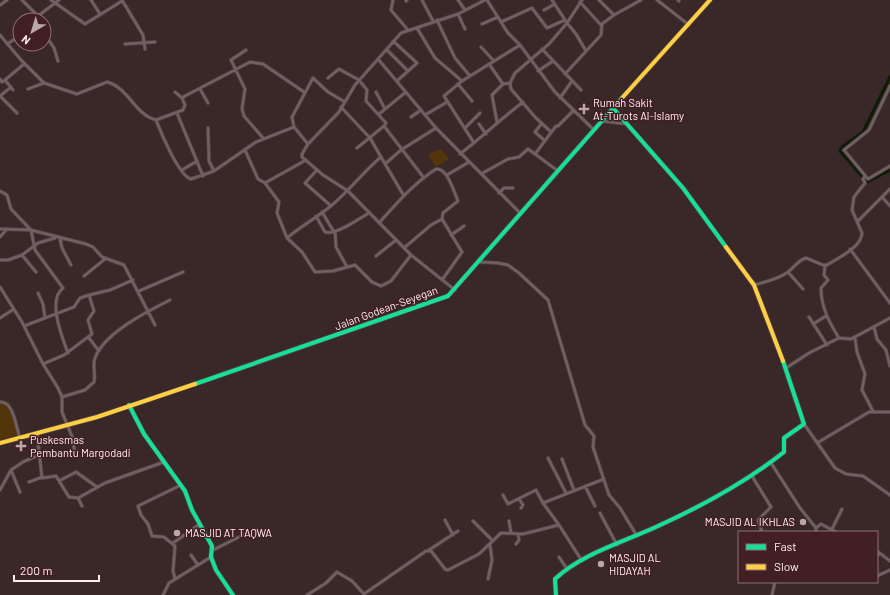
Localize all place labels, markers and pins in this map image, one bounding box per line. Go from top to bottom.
place label: Rumah Sakit At-Turots Al-Islamy [593,96,684,122]
marker: Rumah Sakit At-Turots Al-Islamy [578,103,590,115]
place label: Puskesmas Pembantu Margodadi [30,433,131,459]
marker: Puskesmas Pembantu Margodadi [15,440,27,452]
place label: MASJID AL IKHLAS [705,515,795,528]
marker: MASJID AL IKHLAS [798,517,808,527]
place label: MASJID AT TAQWA [185,526,272,539]
marker: MASJID AT TAQWA [172,528,182,538]
place label: MASJID AL HIDAYAH [609,551,661,577]
marker: MASJID AL HIDAYAH [596,559,606,569]

